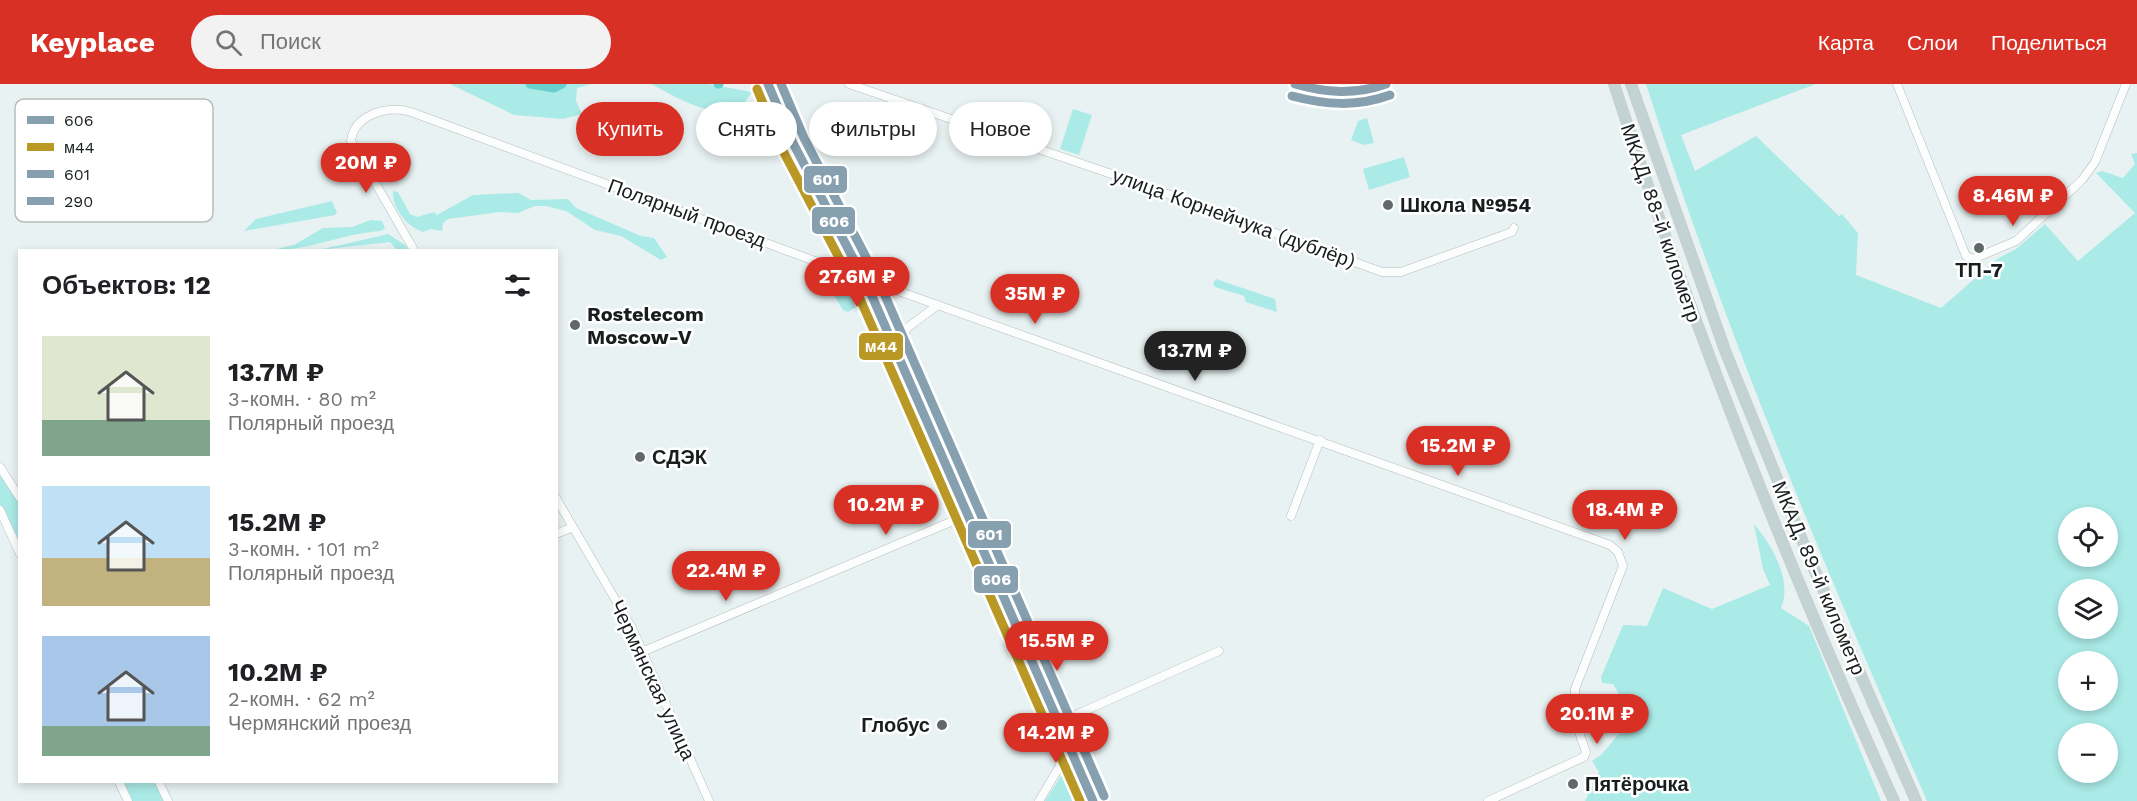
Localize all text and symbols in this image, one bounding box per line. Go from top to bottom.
search box [191,15,611,69]
text: Keyplace [30,26,155,59]
icon: search [212,26,245,59]
text: Поиск [260,29,321,54]
text: Карта [1818,30,1874,55]
text: Слои [1907,30,1958,55]
text: Поделиться [1991,30,2107,55]
legend [15,99,213,222]
chip: Купить [576,102,684,156]
chip: Снять [696,102,797,156]
chip: Фильтры [809,102,937,156]
chip: Новое [949,102,1052,156]
text: 606 [64,111,93,130]
street label: МКАД, 88-й километр [1616,121,1706,325]
text: м44 [64,138,95,157]
pin: 20M ₽ [324,143,408,194]
text: 20M ₽ [335,150,397,174]
street label: улица Корнейчука (дублёр) [1109,163,1359,273]
text: 601 [64,165,90,184]
line badge: 601 [803,165,848,194]
text: 601 [812,170,840,189]
street label: Полярный проезд [605,173,770,253]
pin: 8.46M ₽ [1958,176,2068,227]
text: 8.46M ₽ [1972,183,2054,207]
text: 290 [64,192,93,211]
place label: Школа №954 [1400,193,1531,217]
marker: Школа №954 [1381,198,1395,212]
line badge: 606 [811,206,856,235]
text: 606 [819,212,849,231]
marker: ТП-7 [1972,241,1986,255]
pin: 27.6M ₽ [802,257,912,308]
place label: ТП-7 [1955,258,2003,282]
text: 27.6M ₽ [818,264,896,288]
icon: filters [501,269,534,302]
text: Объектов: 12 [42,270,211,300]
pin: 35M ₽ [993,274,1077,325]
text: 35M ₽ [1004,281,1066,305]
place label: Rostelecom Moscow-V [587,302,704,349]
marker: Rostelecom Moscow-V [568,318,582,332]
pin: 13.7M ₽ [1140,331,1250,382]
line badge: м44 [858,332,904,361]
text: м44 [865,337,897,356]
text: 13.7M ₽ [1158,338,1232,362]
text: 13.7M ₽ [228,357,324,387]
icon: home [90,360,162,432]
text: 3-комн. · 80 m² [228,387,376,411]
text: Полярный проезд [228,411,394,435]
pin: 15.2M ₽ [1403,426,1513,477]
text: 15.2M ₽ [1420,433,1496,457]
place label: СДЭК [652,445,708,469]
marker: СДЭК [633,450,647,464]
street label: МКАД, 89-й километр [1767,477,1871,679]
pin: 10.2M ₽ [831,485,941,536]
pin: 18.4M ₽ [1570,490,1680,541]
text: 10.2M ₽ [848,492,924,516]
text: 18.4M ₽ [1586,497,1664,521]
text: 15.2M ₽ [228,507,326,537]
map controls [2058,507,2118,783]
button: locate [2058,507,2118,567]
icon: home [90,510,162,582]
line badge: 601 [967,520,1012,549]
text: 601 [975,525,1003,544]
text: 3-комн. · 101 m² [228,537,379,561]
pin: 22.4M ₽ [671,551,781,602]
text: 22.4M ₽ [686,558,766,582]
text: Полярный проезд [228,561,394,585]
line badge: 606 [973,565,1019,594]
text: 606 [981,570,1011,589]
button: layers [2058,579,2118,639]
street label: Чермянская улица [605,596,701,765]
pin: 15.5M ₽ [1002,621,1112,672]
text: 15.5M ₽ [1019,628,1095,652]
button: + [2058,651,2118,711]
text: 10.2M ₽ [228,657,328,687]
icon: home [90,660,162,732]
text: 2-комн. · 62 m² [228,687,375,711]
pin: 20.1M ₽ [1542,694,1652,745]
text: 20.1M ₽ [1560,701,1634,725]
text: Чермянский проезд [228,711,411,735]
place label: Глобус [861,713,930,737]
pin: 14.2M ₽ [1001,713,1111,764]
marker: Глобус [935,718,949,732]
text: 14.2M ₽ [1018,720,1094,744]
button: − [2058,723,2118,783]
place label: Пятёрочка [1585,772,1690,796]
marker: Пятёрочка [1566,777,1580,791]

